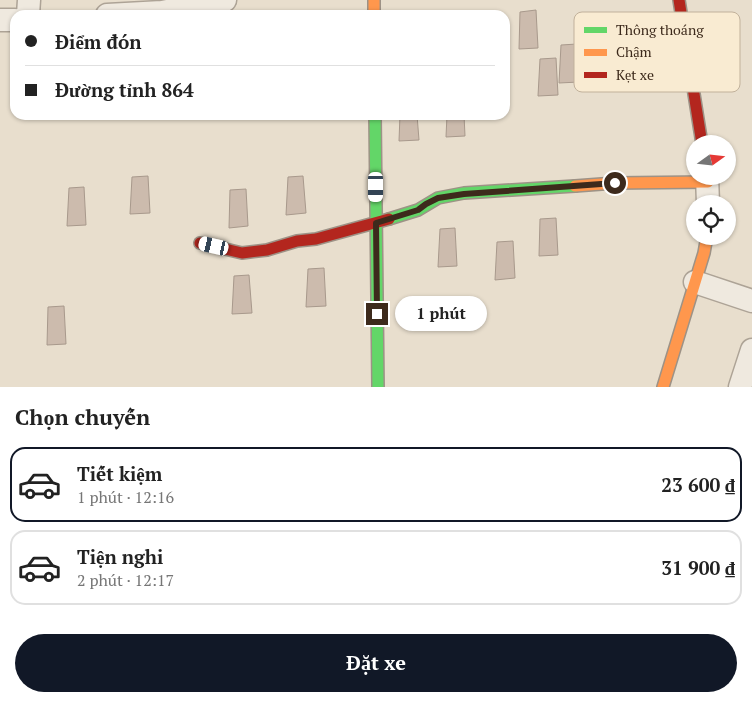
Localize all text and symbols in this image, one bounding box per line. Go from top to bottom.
legend [574,12,740,92]
text: Thông thoáng [616,20,704,39]
text: Điểm đón [55,29,141,54]
text: Chậm [616,42,652,61]
text: Kẹt xe [616,65,654,84]
text: Đường tỉnh 864 [55,77,194,102]
north arrow [686,135,736,185]
map controls [686,135,736,245]
car [368,172,383,202]
route start [604,172,626,194]
button: locate [686,195,736,245]
car [197,235,230,257]
callout: 1 phút [394,296,487,332]
text: 1 phút [416,302,466,324]
route end [366,303,388,325]
text: Chọn chuyến [15,402,150,431]
text: Tiết kiệm [77,461,162,486]
icon: car [17,462,62,507]
text: 23 600 ₫ [661,472,735,497]
text: 1 phút · 12:16 [77,486,174,508]
text: Tiện nghi [77,544,163,569]
icon: car [17,545,62,590]
text: 31 900 ₫ [661,555,735,580]
text: 2 phút · 12:17 [77,569,174,591]
button: Đặt xe [15,634,737,692]

